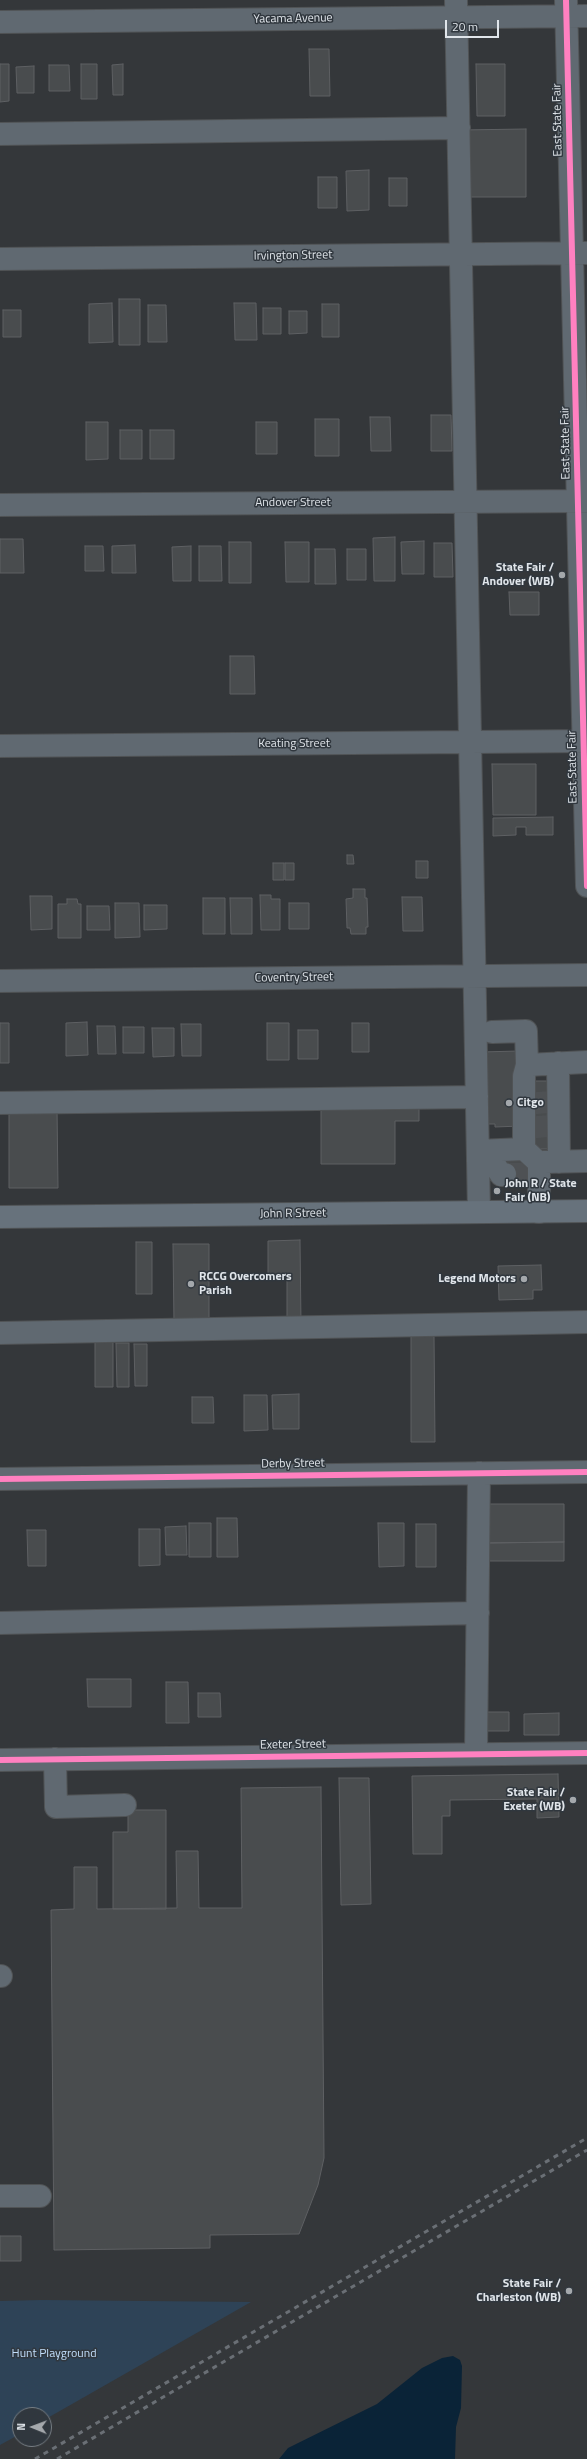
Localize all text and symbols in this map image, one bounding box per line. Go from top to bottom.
street label: Yacama Avenue [253,11,333,27]
scale bar [447,12,501,38]
text: 20 m [452,17,478,36]
street label: East State Fair [550,83,566,157]
street label: Irvington Street [254,248,332,264]
street label: East State Fair [558,406,574,480]
street label: Andover Street [255,496,331,510]
place label: State Fair / Andover (WB) [482,561,554,589]
marker: State Fair / Andover (WB) [557,570,567,580]
street label: East State Fair [565,730,581,804]
street label: Keating Street [258,737,330,751]
street label: Coventry Street [255,970,333,986]
place label: Citgo [517,1096,544,1110]
marker: Citgo [504,1098,514,1108]
place label: John R / State Fair (NB) [505,1177,577,1205]
marker: John R / State Fair (NB) [492,1186,502,1196]
street label: John R Street [260,1206,326,1222]
place label: RCCG Overcomers Parish [199,1270,292,1298]
place label: Legend Motors [438,1272,516,1286]
marker: Legend Motors [519,1274,529,1284]
marker: RCCG Overcomers Parish [186,1279,196,1289]
street label: Derby Street [261,1456,325,1472]
street label: Exeter Street [260,1737,326,1753]
place label: State Fair / Exeter (WB) [503,1786,565,1814]
marker: State Fair / Exeter (WB) [568,1795,578,1805]
place label: State Fair / Charleston (WB) [476,2277,561,2305]
marker: State Fair / Charleston (WB) [564,2286,574,2296]
park label: Hunt Playground [12,2347,96,2361]
north arrow [12,2407,52,2447]
text: N [13,2423,29,2431]

